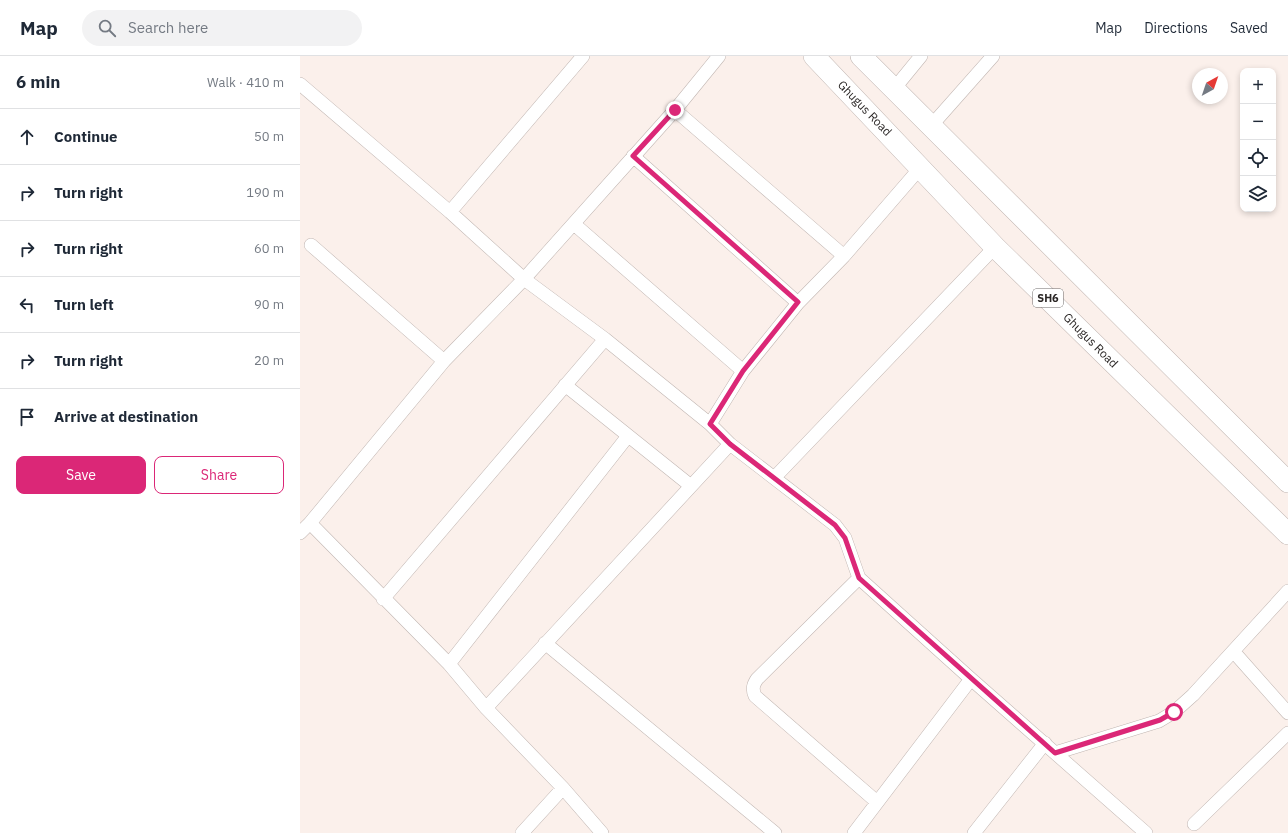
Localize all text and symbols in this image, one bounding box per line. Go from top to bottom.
search box [82,10,362,46]
text: Map [20,16,58,40]
icon: search [96,17,118,39]
text: Search here [128,18,208,37]
text: Map [1095,19,1122,37]
text: Directions [1144,19,1208,37]
text: Saved [1230,19,1268,37]
north arrow [1192,68,1228,104]
map controls [1240,68,1276,212]
button: + [1240,68,1276,104]
text: 6 min [16,71,60,93]
text: Walk · 410 m [207,74,284,91]
street label: Ghugus Road [835,77,895,139]
route end [666,101,684,119]
button: − [1240,104,1276,140]
icon: ahead [16,126,38,148]
text: Continue [54,127,118,146]
text: 50 m [254,128,284,145]
button: locate [1240,140,1276,176]
button: layers [1240,176,1276,212]
icon: right [16,182,38,204]
text: Turn right [54,183,123,202]
text: 190 m [246,184,284,201]
icon: right [16,238,38,260]
text: Turn right [54,239,123,258]
text: 60 m [254,240,284,257]
road number: SH6 [1033,289,1063,307]
icon: left [16,294,38,316]
text: Turn left [54,295,114,314]
text: 90 m [254,296,284,313]
street label: Ghugus Road [1060,309,1122,371]
icon: right [16,350,38,372]
text: Turn right [54,351,123,370]
text: 20 m [254,352,284,369]
icon: arrive [16,406,38,428]
text: Arrive at destination [54,407,198,426]
button: Save [16,456,146,494]
button: Share [154,456,284,494]
route start [1165,703,1183,721]

